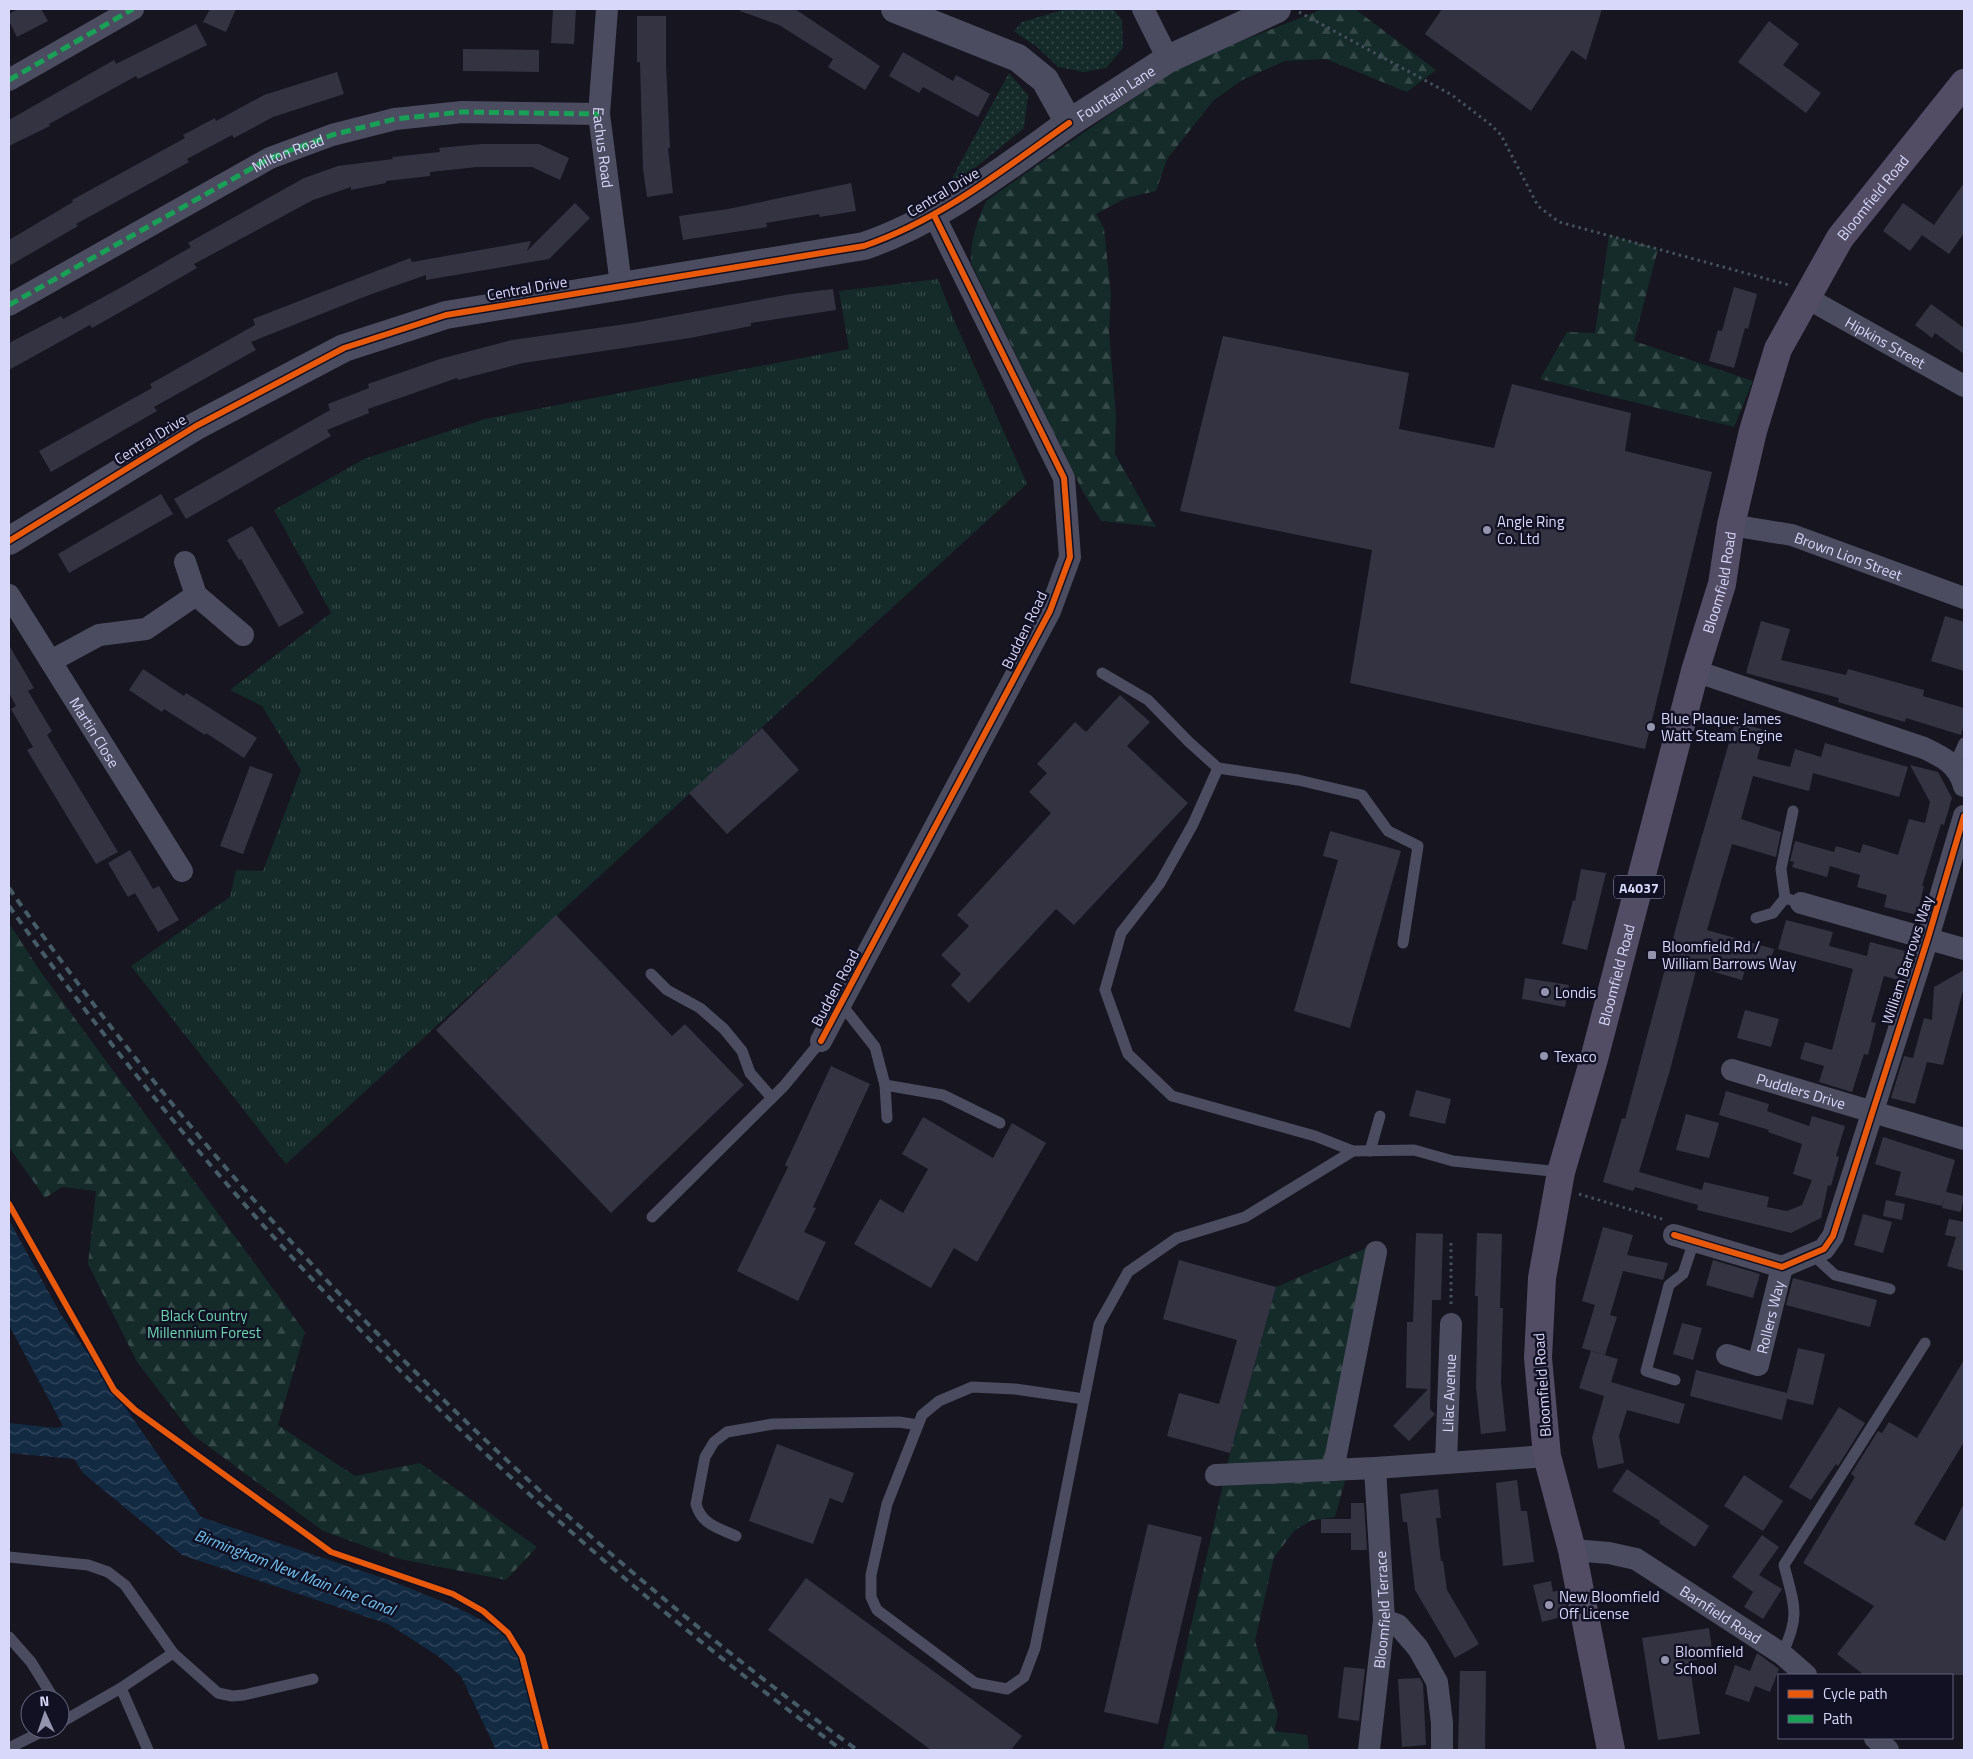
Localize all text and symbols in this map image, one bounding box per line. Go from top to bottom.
street label: Fountain Lane [1072,59,1159,127]
street label: Eachus Road [587,106,620,189]
street label: Milton Road [247,128,327,178]
street label: Bloomfield Road [1831,150,1914,245]
street label: Central Drive [902,161,984,223]
street label: Central Drive [485,270,569,306]
street label: Hipkins Street [1841,310,1931,374]
street label: Central Drive [110,408,190,470]
place label: Angle Ring Co. Ltd [1497,510,1565,550]
marker: Angle Ring Co. Ltd [1481,524,1493,536]
street label: Brown Lion Street [1791,525,1906,586]
street label: Bloomfield Road [1696,530,1741,636]
street label: Budden Road [995,587,1053,673]
street label: Martin Close [64,693,126,772]
place label: Blue Plaque: James Watt Steam Engine [1661,707,1783,747]
marker: Blue Plaque: James Watt Steam Engine [1645,721,1657,733]
road number: A4037 [1614,876,1664,899]
street label: William Barrows Way [1875,893,1939,1027]
street label: Bloomfield Road [1592,921,1640,1028]
place label: Bloomfield Rd / William Barrows Way [1662,935,1796,975]
street label: Budden Road [805,945,865,1031]
marker: Bloomfield Rd / William Barrows Way [1646,949,1658,961]
place label: Londis [1555,981,1596,1004]
marker: Londis [1539,986,1551,998]
place label: Texaco [1554,1045,1597,1068]
marker: Texaco [1538,1050,1550,1062]
street label: Puddlers Drive [1754,1066,1848,1115]
street label: Rollers Way [1750,1278,1790,1356]
park label: Black Country Millennium Forest [147,1304,262,1344]
street label: Bloomfield Road [1527,1332,1557,1438]
street label: Lilac Avenue [1436,1354,1461,1433]
water label: Birmingham New Main Line Canal [191,1523,400,1622]
street label: Bloomfield Terrace [1367,1550,1395,1670]
street label: Barnfield Road [1676,1579,1766,1649]
place label: New Bloomfield Off License [1559,1585,1660,1625]
marker: New Bloomfield Off License [1543,1599,1555,1611]
place label: Bloomfield School [1675,1640,1743,1680]
marker: Bloomfield School [1659,1654,1671,1666]
legend [1778,1674,1953,1739]
text: Cycle path [1823,1682,1888,1705]
north arrow [20,1689,70,1739]
text: N [39,1690,50,1711]
text: Path [1823,1707,1853,1730]

